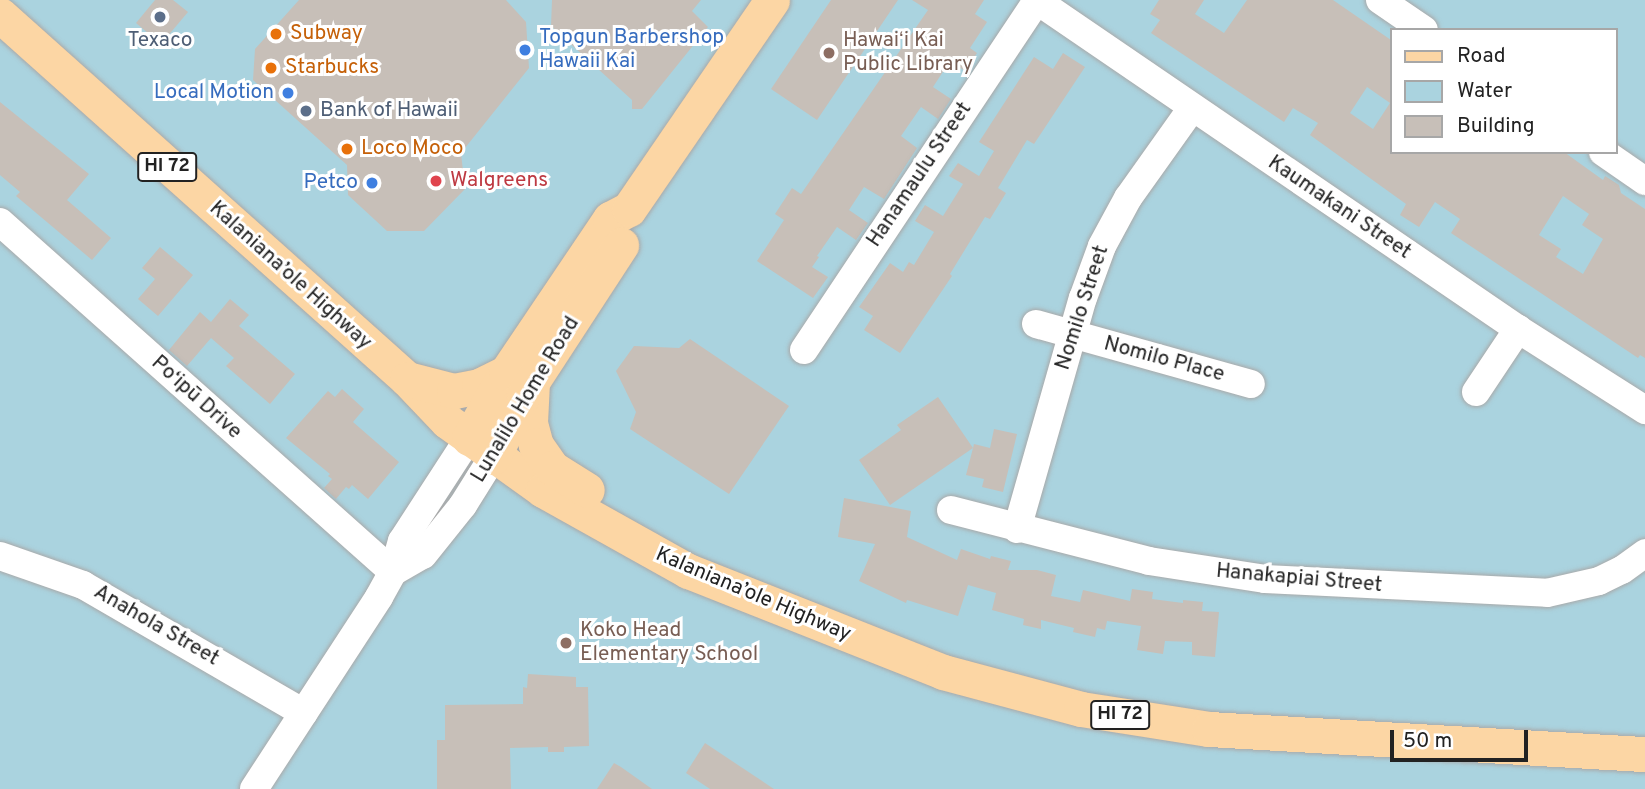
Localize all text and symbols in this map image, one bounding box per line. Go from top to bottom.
marker: Texaco [152,9,168,25]
place label: Subway [290,21,363,47]
place label: Topgun Barbershop Hawaii Kai [539,25,724,75]
marker: Subway [268,26,284,42]
place label: Texaco [127,28,193,54]
place label: Hawaiʻi Kai Public Library [843,28,973,78]
legend [1390,28,1617,154]
marker: Topgun Barbershop Hawaii Kai [517,42,533,58]
text: Road [1457,43,1506,70]
marker: Hawaiʻi Kai Public Library [821,45,837,61]
place label: Starbucks [285,55,379,81]
marker: Starbucks [263,60,279,76]
text: Water [1457,78,1512,105]
place label: Local Motion [154,80,274,106]
marker: Local Motion [280,85,296,101]
place label: Bank of Hawaii [320,98,458,124]
street label: Hanamaulu Street [862,98,978,252]
marker: Bank of Hawaii [298,103,314,119]
text: Building [1457,113,1535,140]
place label: Loco Moco [361,136,463,162]
marker: Loco Moco [339,141,355,157]
street label: Kaumakani Street [1263,151,1415,265]
road number: HI 72 [136,152,198,182]
place label: Walgreens [450,168,548,194]
place label: Petco [304,170,358,196]
marker: Walgreens [428,173,444,189]
marker: Petco [364,175,380,191]
street label: Kalaniana’ole Highway [204,196,376,356]
street label: Nomilo Street [1051,242,1115,374]
street label: Lunalilo Home Road [467,313,585,487]
street label: Nomilo Place [1101,332,1227,388]
street label: Po‘ipū Drive [146,351,246,445]
street label: Kalaniana’ole Highway [651,542,855,648]
street label: Hanakapiai Street [1215,559,1383,599]
street label: Anahola Street [89,580,223,672]
place label: Koko Head Elementary School [580,618,758,668]
marker: Koko Head Elementary School [558,635,574,651]
road number: HI 72 [1088,700,1152,730]
scale bar [1393,716,1531,760]
text: 50 m [1403,728,1452,755]

